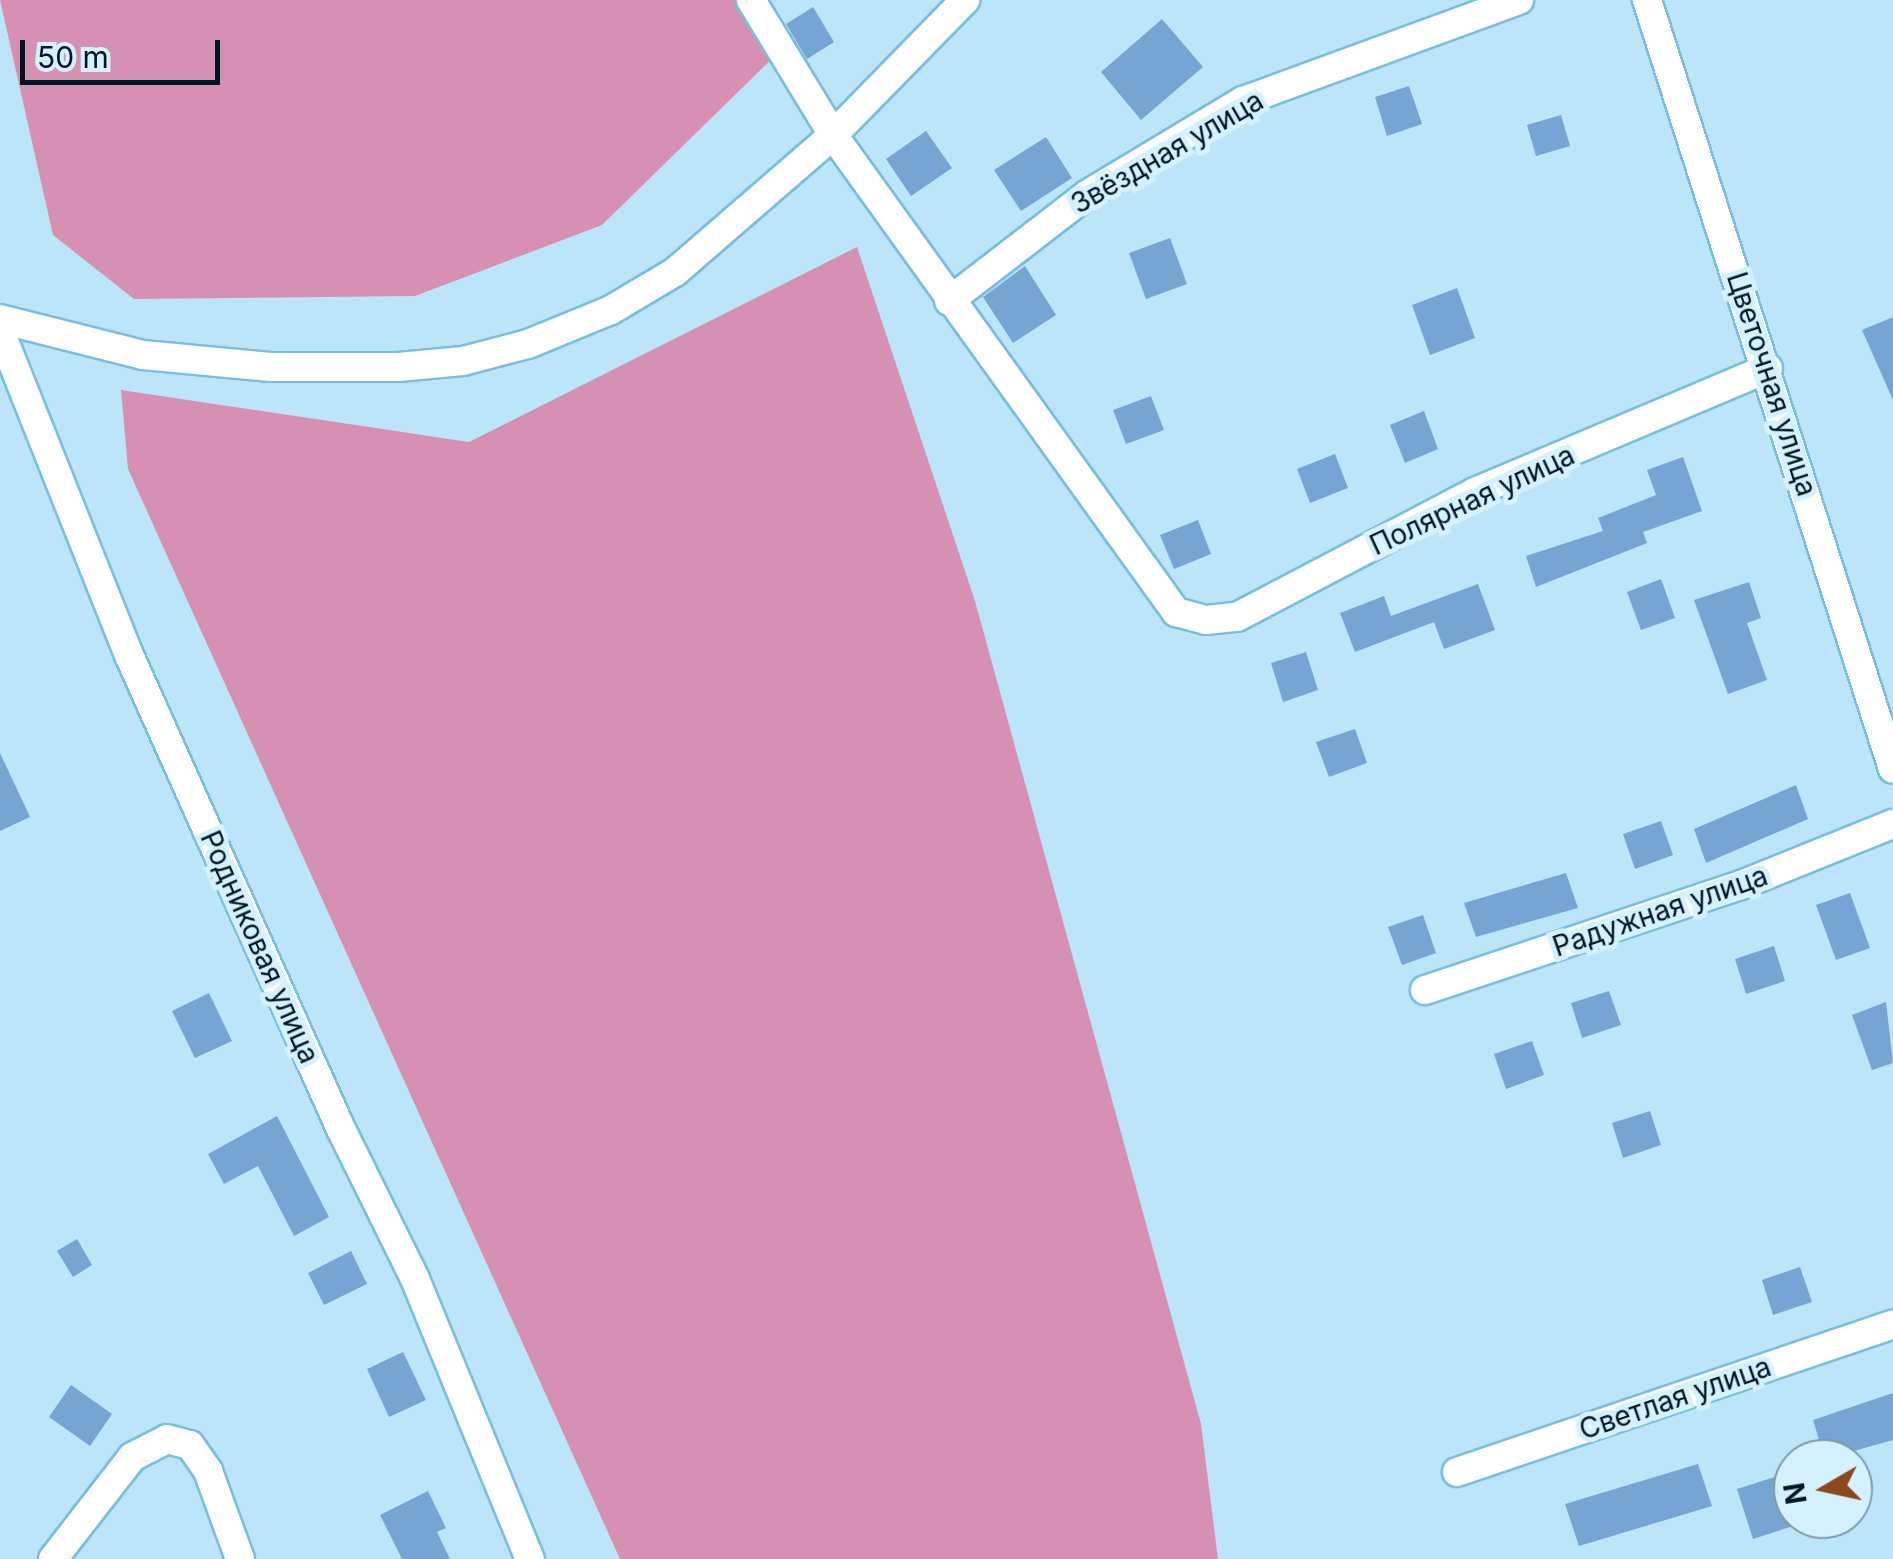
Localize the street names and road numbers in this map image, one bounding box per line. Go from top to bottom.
street label: Звёздная улица [1065,83,1269,221]
street label: Цветочная улица [1720,268,1824,500]
street label: Полярная улица [1364,438,1580,562]
street label: Родниковая улица [194,825,326,1069]
street label: Радужная улица [1548,859,1772,963]
street label: Светлая улица [1575,1349,1775,1447]

